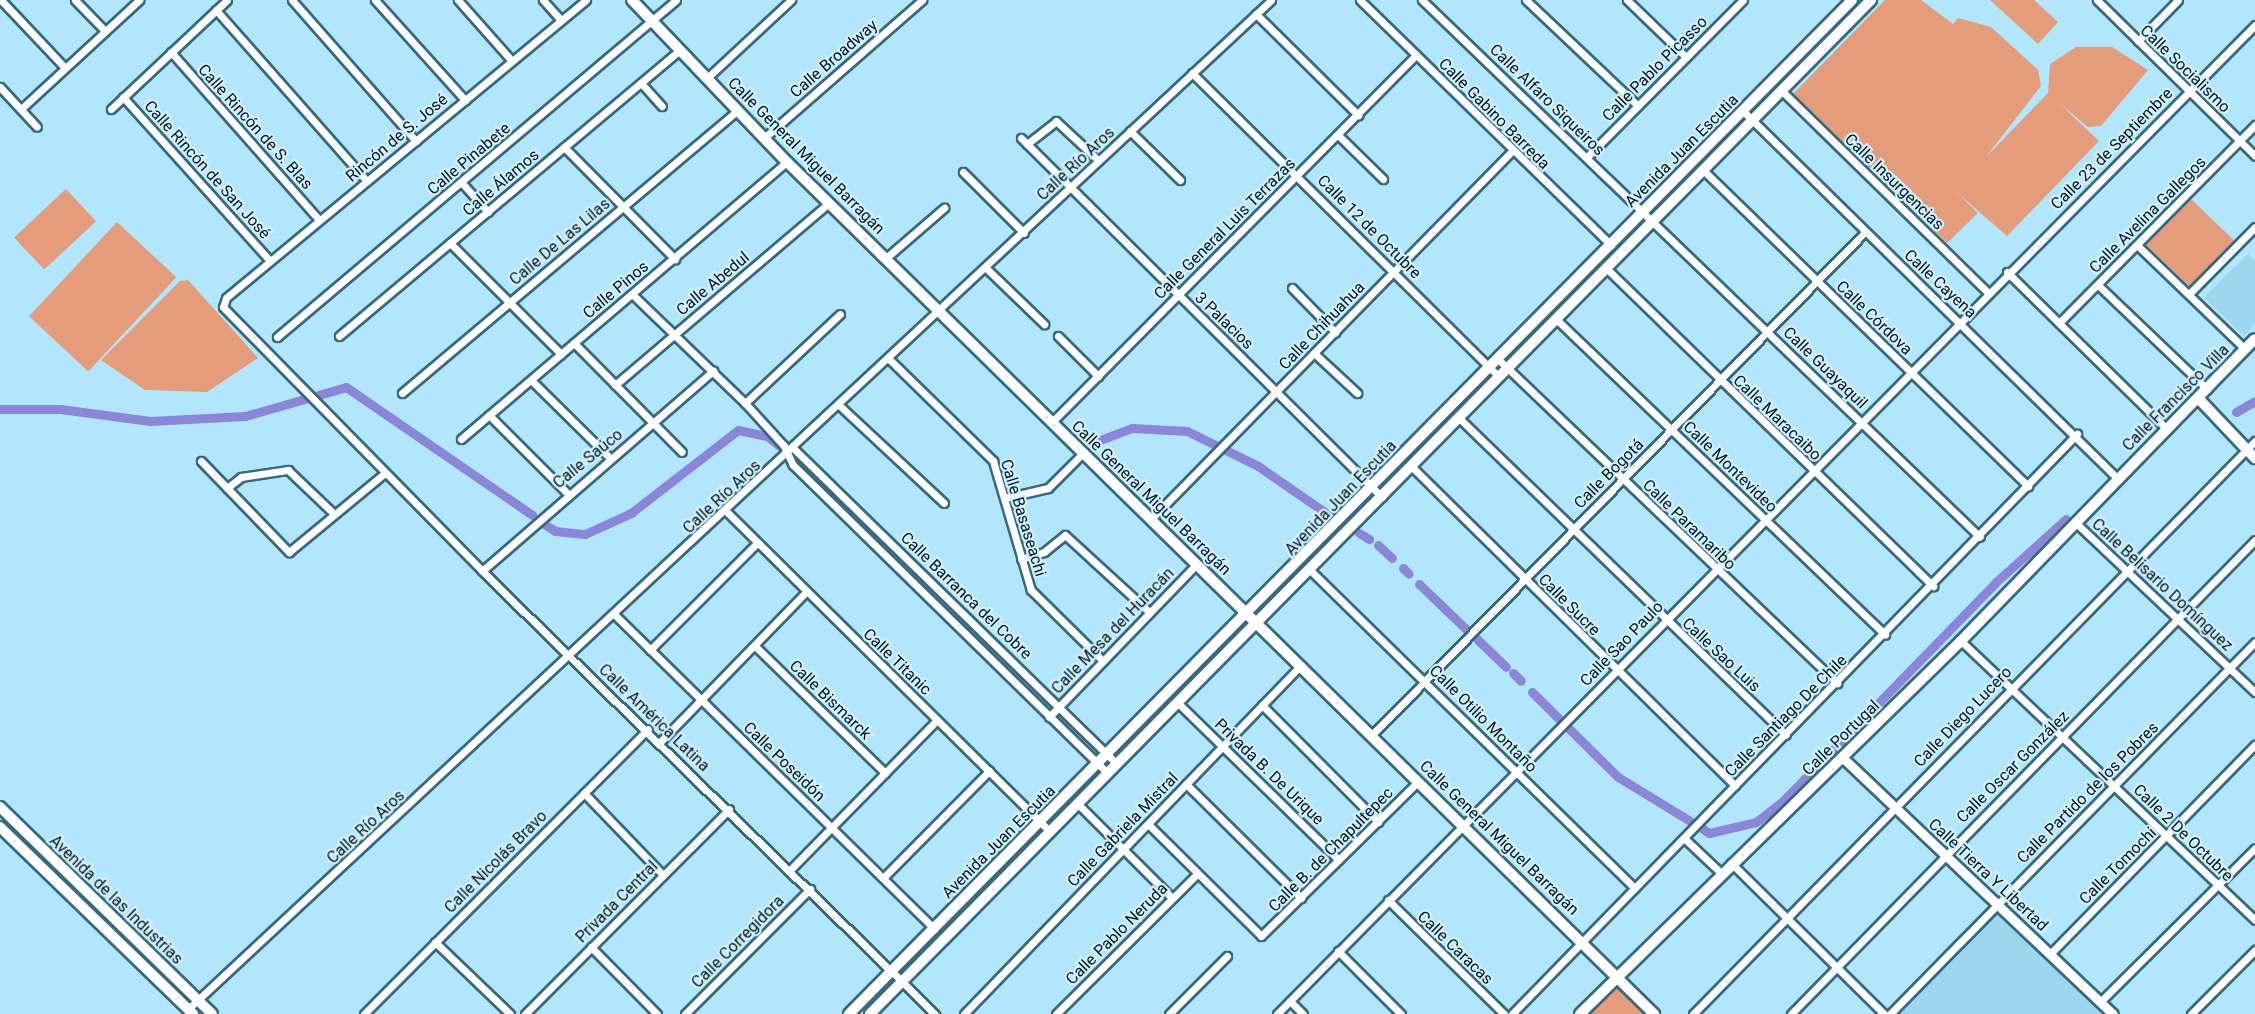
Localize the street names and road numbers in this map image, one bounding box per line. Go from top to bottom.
street label: Calle Pablo Picasso [1598,12,1712,126]
street label: Calle Broadway [786,16,882,102]
street label: Calle Socialismo [2136,21,2234,117]
street label: Calle Alfaro Siqueiros [1485,40,1609,160]
street label: Calle Gabino Barreda [1434,54,1554,174]
street label: Calle Rincón de S. Blas [194,60,316,194]
street label: Calle General Miguel Barragán [723,73,889,239]
street label: Calle 23 de Septiembre [2047,84,2177,214]
street label: Rincón de S. José [342,90,452,186]
street label: Avenida Juan Escutia [1621,90,1743,212]
street label: Calle Rincón de San José [140,97,274,243]
street label: Calle Pinabete [424,119,514,199]
street label: Calle Río Aros [1033,123,1119,205]
street label: Calle Insurgencias [1840,130,1948,234]
street label: Calle Álamos [459,146,543,220]
street label: Calle Avelina Gallegos [2086,153,2210,277]
street label: Calle General Luis Terrazas [1150,154,1300,304]
street label: Calle 12 de Octubre [1313,171,1425,283]
street label: Calle De Las Lilas [506,194,614,290]
street label: Calle Cayena [1900,246,1980,322]
street label: Calle Abedul [673,248,753,320]
street label: Calle Pinos [579,257,653,323]
street label: Calle Córdova [1832,277,1916,359]
street label: Calle Chihuahua [1275,278,1369,374]
street label: 3 Palacios [1191,288,1257,354]
street label: Calle Guayaquil [1779,323,1871,413]
street label: Calle Francisco Villa [2119,341,2233,455]
street label: Calle Maracaibo [1729,371,1825,465]
street label: Calle General Miguel Barragán [1067,417,1235,579]
street label: Calle Montevideo [1679,417,1781,517]
street label: Calle Saúco [549,425,627,493]
street label: Calle Bogotá [1570,435,1648,513]
street label: Avenida Juan Escutia [1281,437,1401,559]
street label: Calle Río Aros [679,456,765,538]
street label: Calle Basaseachi [996,457,1050,579]
street label: Calle Paramaribo [1638,476,1740,574]
street label: Calle Belisario Domínguez [2088,515,2236,655]
street label: Calle Barranca del Cobre [896,528,1036,664]
street label: Calle Mesa del Huracán [1048,564,1178,698]
street label: Calle Sucre [1534,570,1604,640]
street label: Calle Sao Paulo [1576,597,1668,691]
street label: Calle Sao Luis [1678,614,1764,696]
street label: Calle Titanic [859,625,935,699]
street label: Calle Santiago De Chile [1721,651,1851,781]
street label: Calle Bismarck [785,656,875,744]
street label: Calle América Latina [595,660,713,776]
street label: Calle Otilio Montaño [1425,661,1541,777]
street label: Calle Diego Lucero [1910,663,2016,771]
street label: Calle Portugal [1798,696,1884,780]
street label: Calle Oscar González [1953,707,2073,827]
street label: Privada B. De Urique [1210,715,1328,829]
street label: Calle Poseidón [739,718,829,806]
street label: Calle Partido de los Pobres [2013,718,2163,868]
street label: Calle General Miguel Barragán [1415,757,1583,919]
street label: Calle Gabriela Mistral [1064,769,1182,891]
street label: Calle 2 De Octubre [2129,780,2237,886]
street label: Avenida Juan Escutia [938,781,1060,903]
street label: Calle B. de Chapultepec [1265,784,1397,916]
street label: Calle Río Aros [323,786,409,868]
street label: Calle Nicolás Bravo [441,807,551,917]
street label: Calle Tierra Y Libertad [1924,815,2052,935]
street label: Calle Tomochi [2075,823,2161,909]
street label: Avenida de las Industrias [45,831,187,969]
street label: Privada Central [572,857,662,947]
street label: Calle Pablo Neruda [1062,879,1172,989]
street label: Calle Corregidora [688,892,788,992]
street label: Calle Caracas [1413,907,1497,989]

